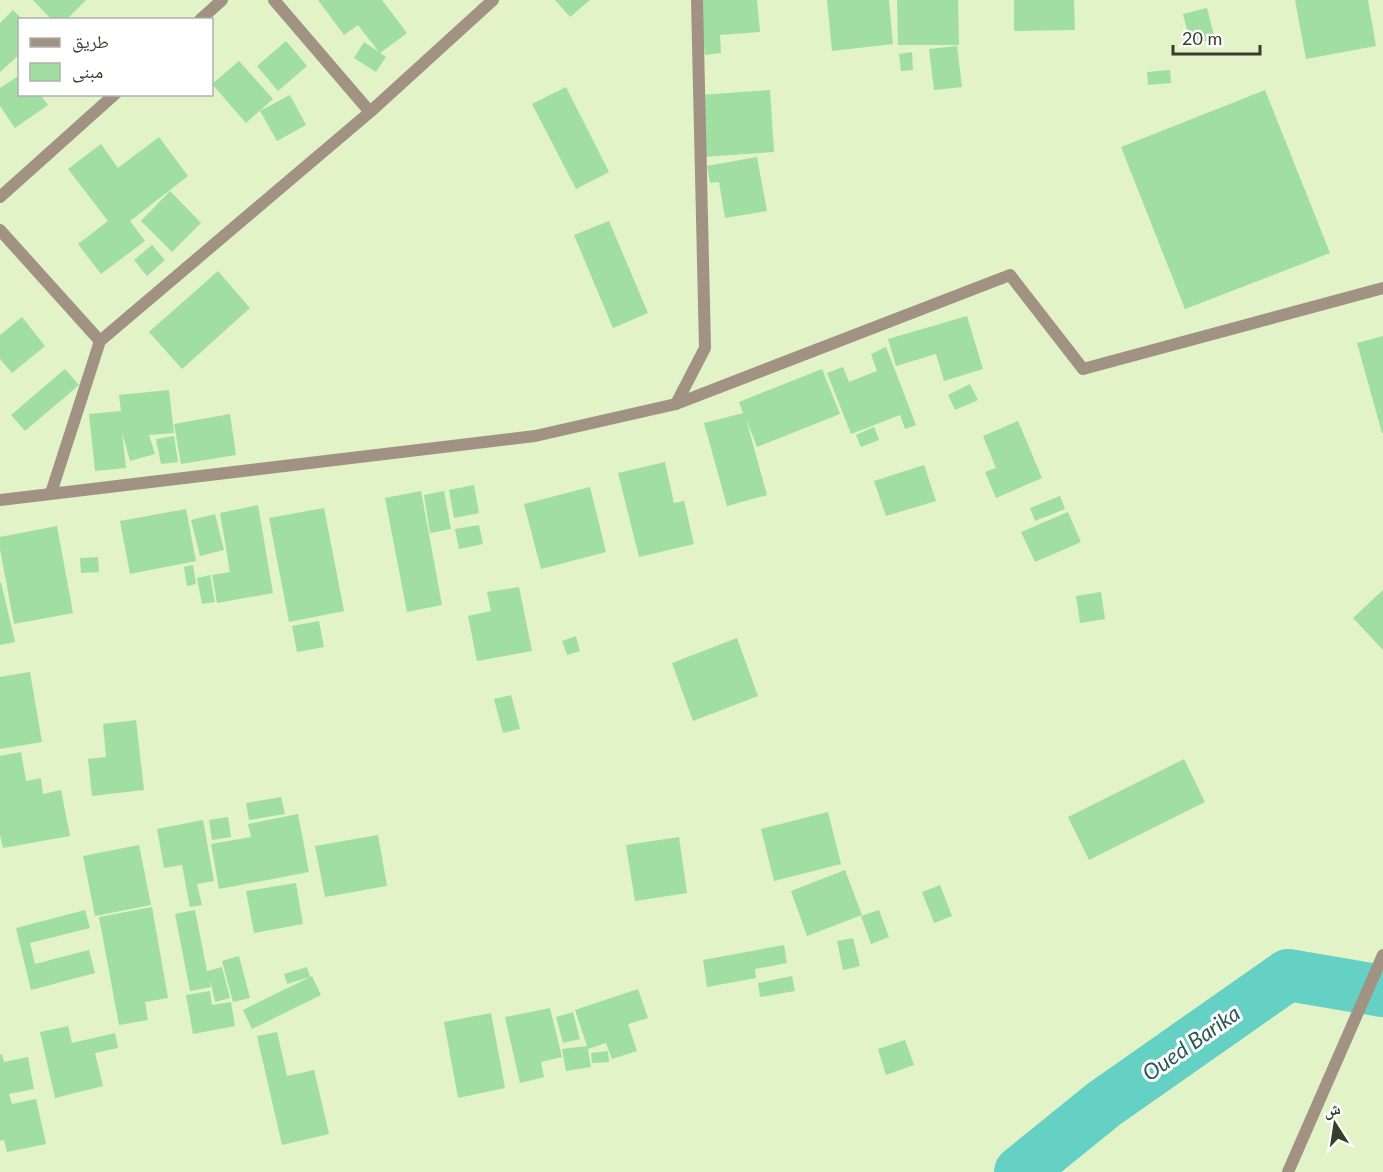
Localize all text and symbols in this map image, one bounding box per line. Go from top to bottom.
legend [18,18,213,96]
scale bar [1173,18,1260,56]
text: 20 m [1182,27,1222,49]
text: طريق [72,30,109,53]
text: مبنى [72,60,103,83]
water label: Oued Barika [1137,999,1245,1086]
north arrow [1305,1094,1365,1154]
text: ش [1321,1098,1342,1121]

